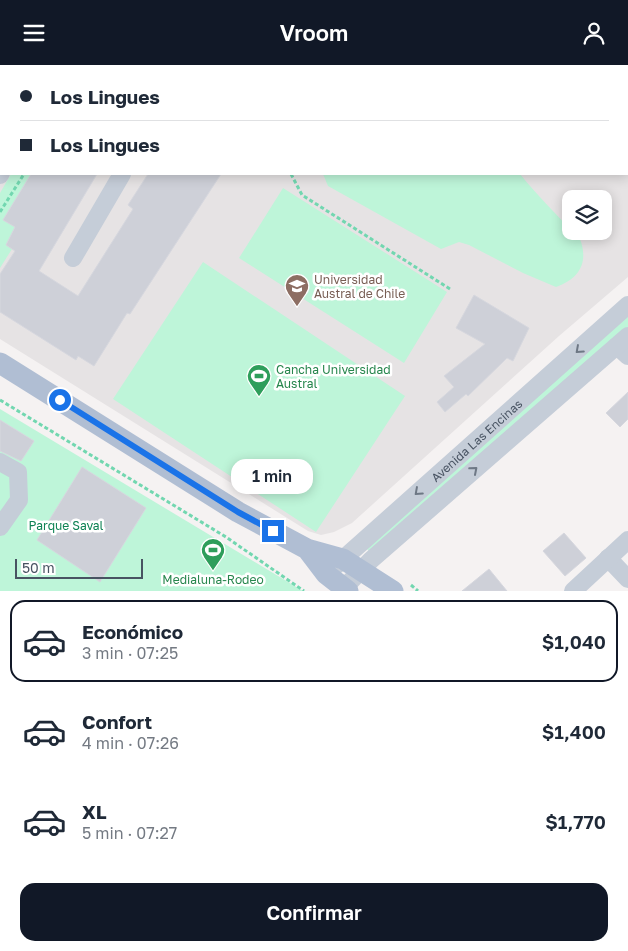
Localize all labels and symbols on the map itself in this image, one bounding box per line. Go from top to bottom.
place label: Universidad Austral de Chile [314,272,405,301]
school or university icon: Universidad Austral de Chile [284,273,310,307]
one-way arrow [575,344,584,353]
place label: Cancha Universidad Austral [276,362,391,391]
sports icon: Cancha Universidad Austral [246,363,272,397]
route start [49,389,71,411]
street label: Avenida Las Encinas [428,396,525,485]
callout: 1 min [232,459,314,493]
one-way arrow [468,468,477,476]
one-way arrow [414,487,423,496]
park label: Parque Saval [29,518,104,533]
route end [262,520,284,542]
sports icon: Medialuna-Rodeo [200,537,226,571]
scale bar [15,556,142,579]
place label: Medialuna-Rodeo [162,572,264,587]

